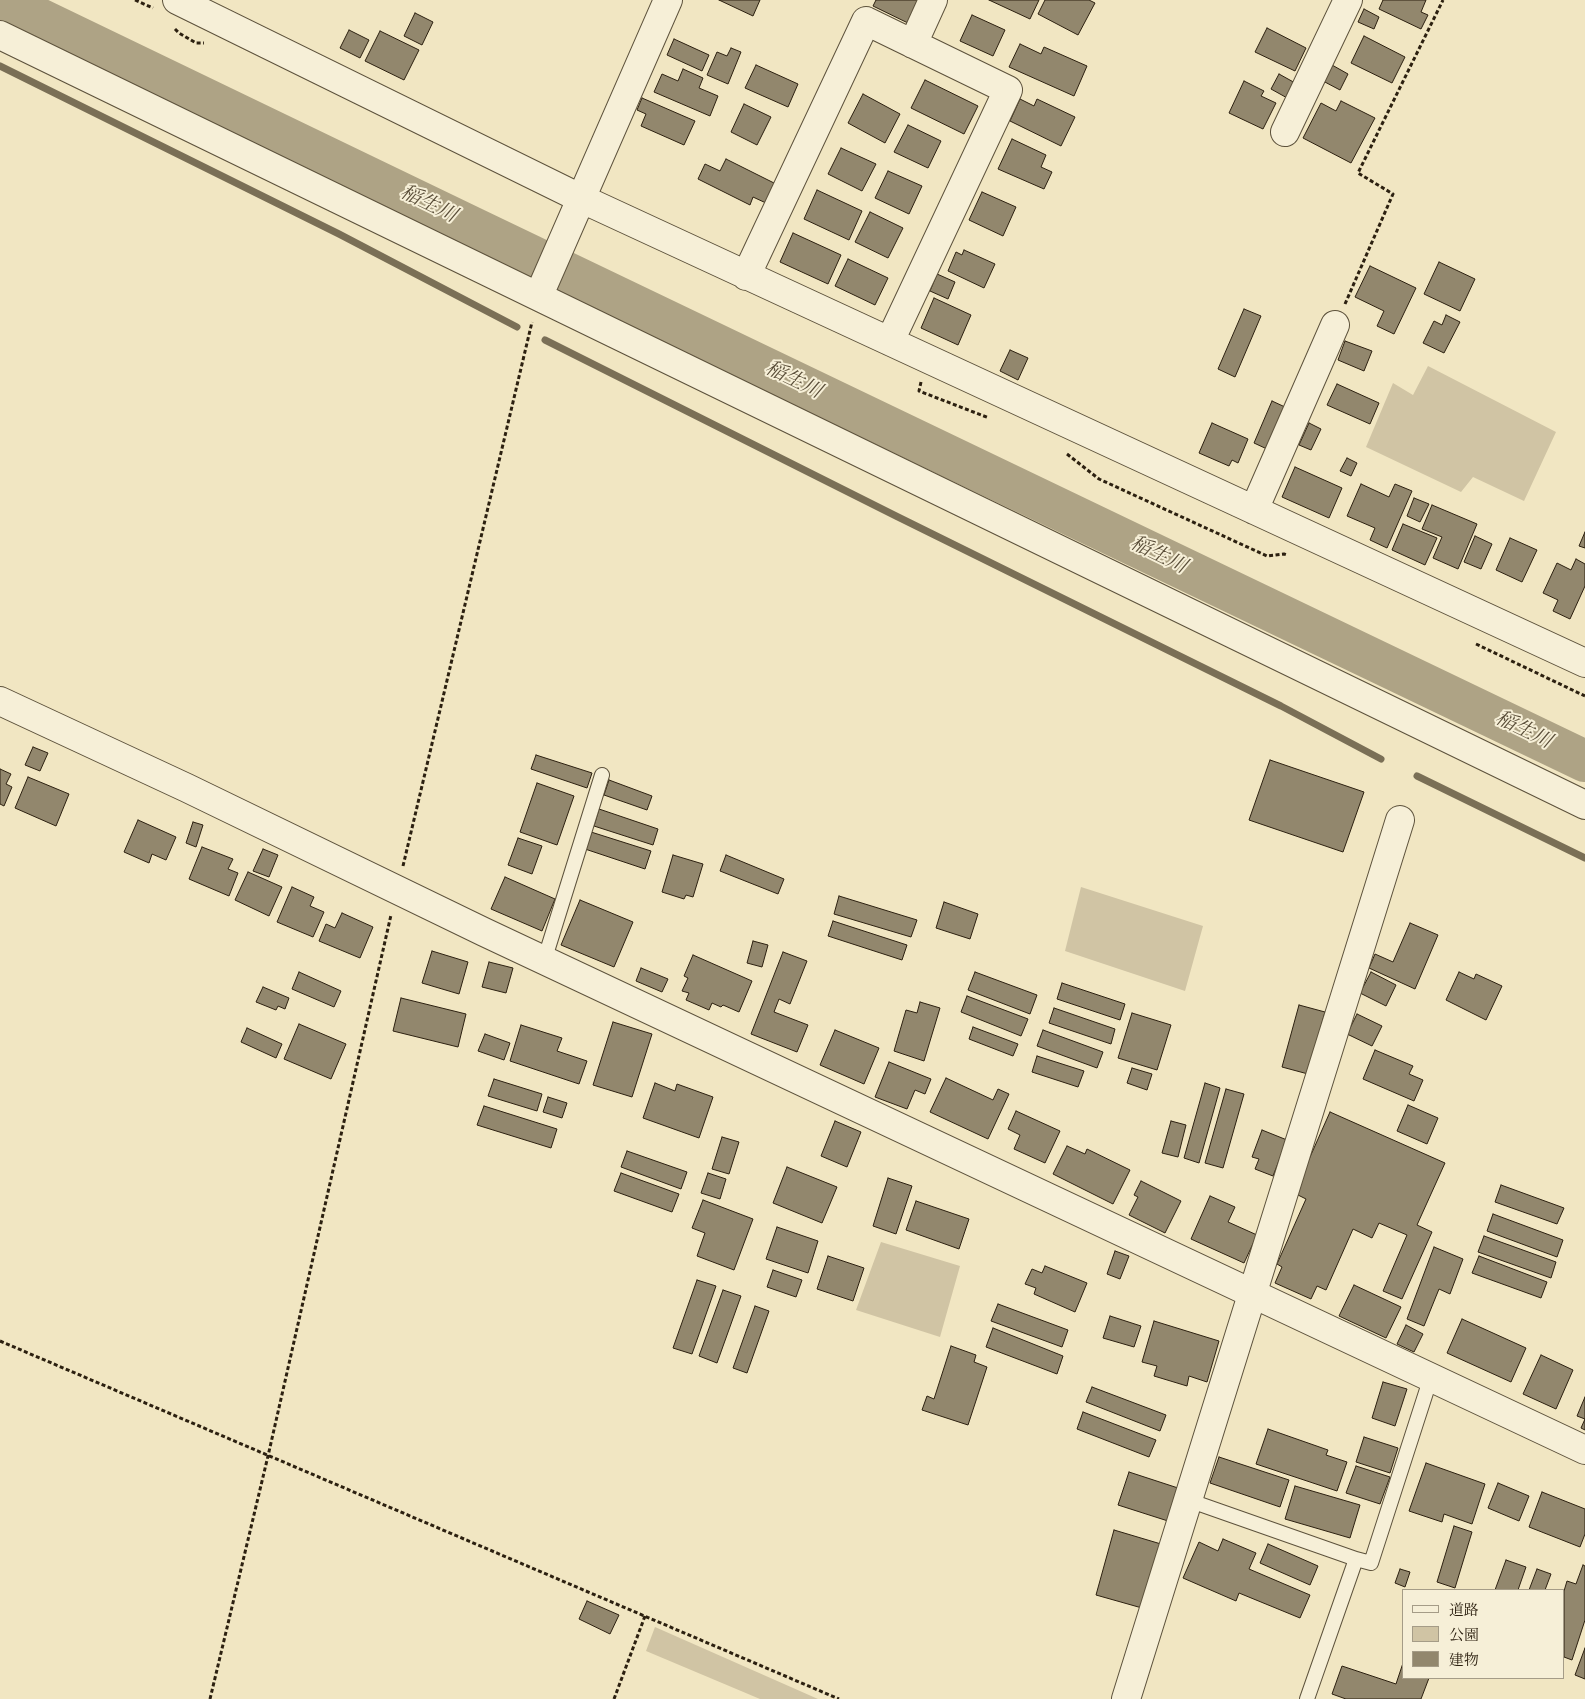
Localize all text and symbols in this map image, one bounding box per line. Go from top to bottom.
water label: 稲生川 [396,181,460,229]
water label: 稲生川 [761,357,825,405]
water label: 稲生川 [1126,532,1190,580]
water label: 稲生川 [1491,707,1555,755]
legend [1402,1589,1565,1679]
text: 道路 [1449,1601,1479,1620]
text: 公園 [1449,1626,1479,1645]
text: 建物 [1449,1651,1479,1670]

